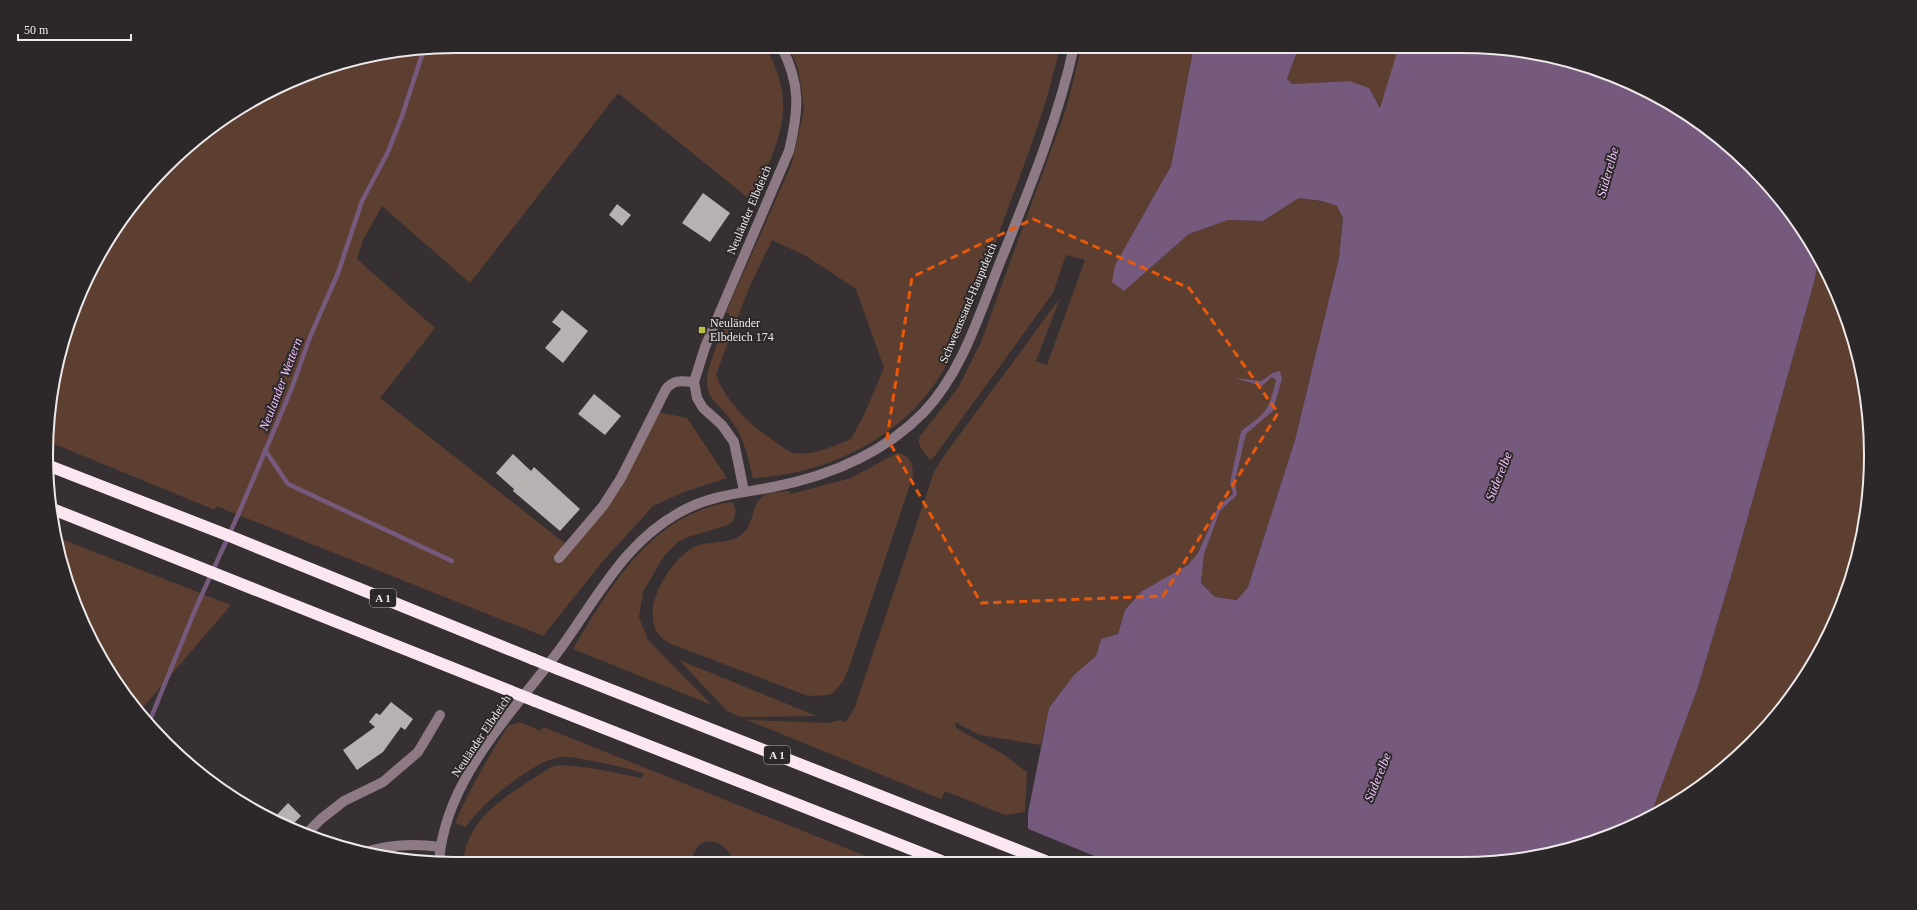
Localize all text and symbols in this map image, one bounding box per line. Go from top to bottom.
scale bar [18,16,131,42]
text: 50 m [24,23,49,37]
water label: Süderelbe [1593,145,1622,199]
street label: Neuländer Elbdeich [724,163,774,257]
street label: Schweenssand-Hauptdeich [936,241,1000,365]
place label: Neuländer Elbdeich 174 [710,316,774,344]
marker: Neuländer Elbdeich 174 [697,325,707,335]
water label: Neulander Wettern [256,336,305,434]
water label: Süderelbe [1482,449,1515,503]
road number: A 1 [370,589,396,607]
street label: Neuländer Elbdeich [448,692,514,780]
road number: A 1 [764,746,790,764]
water label: Süderelbe [1361,750,1394,804]

